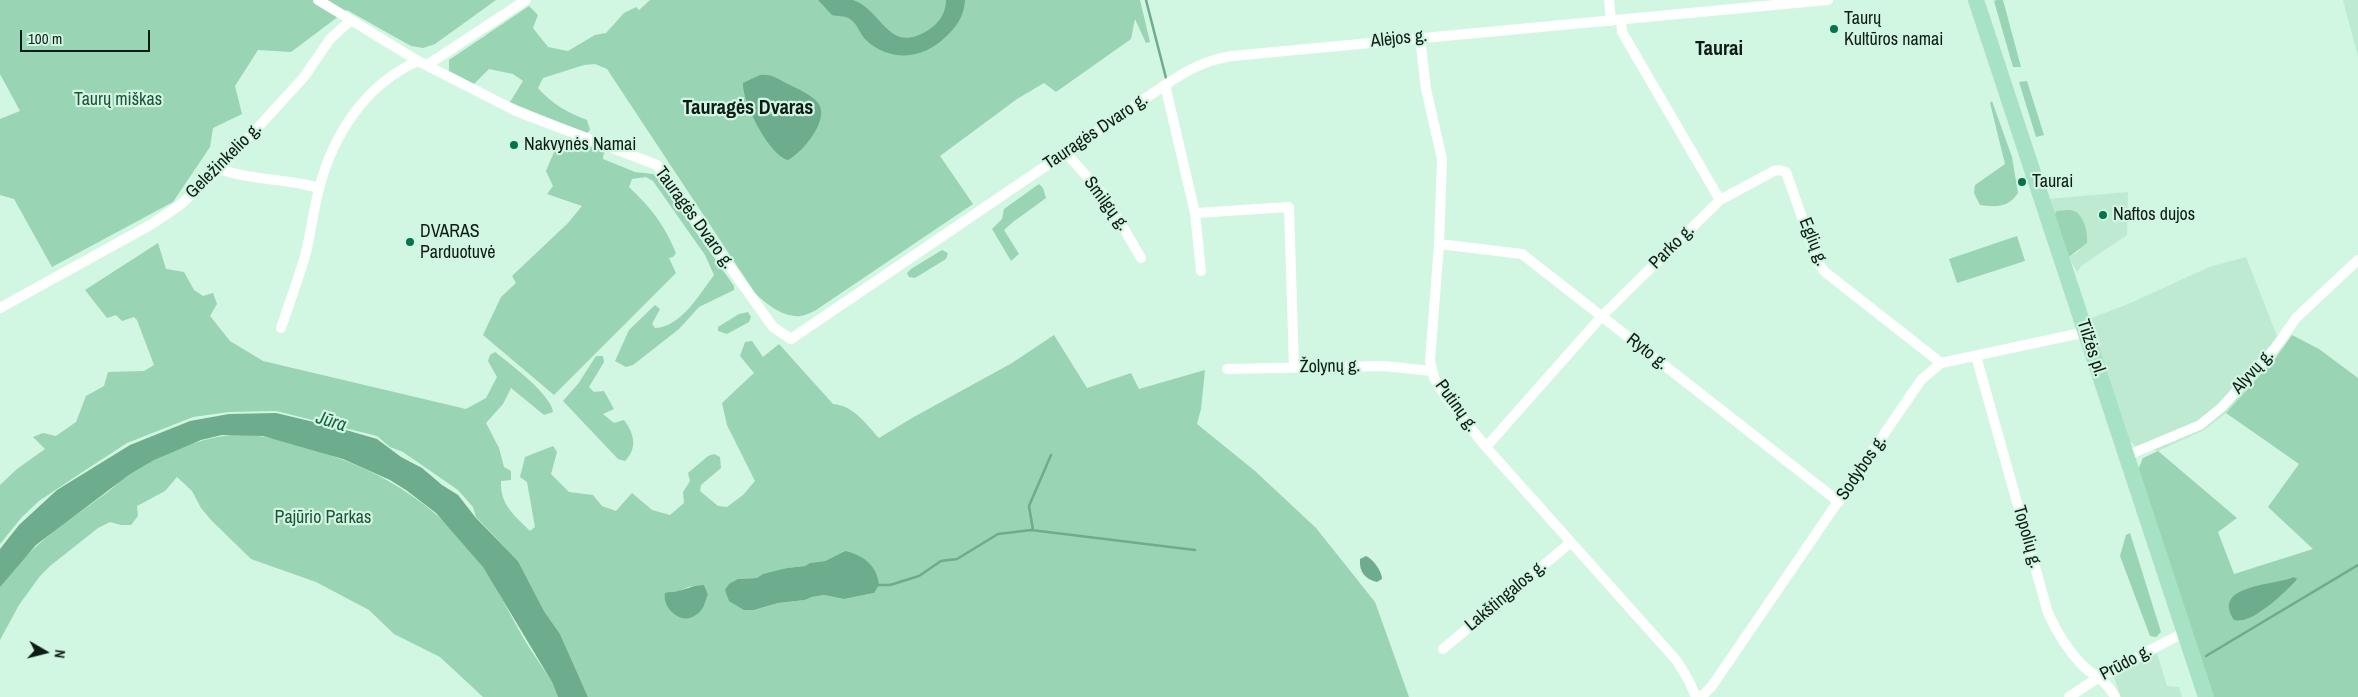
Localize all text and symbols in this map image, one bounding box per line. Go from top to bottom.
place label: Taurų Kultūros namai [1844,8,1943,50]
scale bar [22,20,152,52]
marker: Taurų Kultūros namai [1828,23,1840,35]
street label: Alėjos g. [1370,25,1428,53]
text: 100 m [28,28,62,49]
district label: Taurai [1695,38,1743,62]
park label: Taurų miškas [74,89,162,111]
street label: Tauragės Dvaro g. [1040,89,1152,175]
district label: Tauragės Dvaras [683,97,813,121]
street label: Geležinkelio g. [182,119,266,203]
place label: Nakvynės Namai [524,134,636,156]
marker: Nakvynės Namai [508,139,520,151]
street label: Tauragės Dvaro g. [650,163,738,273]
place label: Taurai [2032,171,2073,193]
street label: Smilgų g. [1079,173,1133,235]
marker: Taurai [2016,176,2028,188]
place label: Naftos dujos [2113,204,2195,226]
marker: Naftos dujos [2097,209,2109,221]
street label: Eglių g. [1794,215,1832,269]
street label: Parko g. [1645,220,1699,274]
place label: DVARAS Parduotuvė [420,221,495,264]
marker: DVARAS Parduotuvė [404,236,416,248]
street label: Tilžės pl. [2072,317,2110,379]
street label: Ryto g. [1622,329,1672,375]
street label: Alyvų g. [2227,345,2279,399]
street label: Žolynų g. [1299,356,1361,378]
street label: Putinų g. [1430,376,1482,436]
water label: Jūra [313,407,349,437]
street label: Sodybos g. [1832,431,1892,505]
street label: Topolių g. [2008,503,2046,571]
park label: Pajūrio Parkas [275,507,371,529]
street label: Lakštingalos g. [1461,556,1551,636]
north arrow [20,627,70,677]
street label: Prūdo g. [2096,640,2156,686]
text: N [50,649,69,659]

